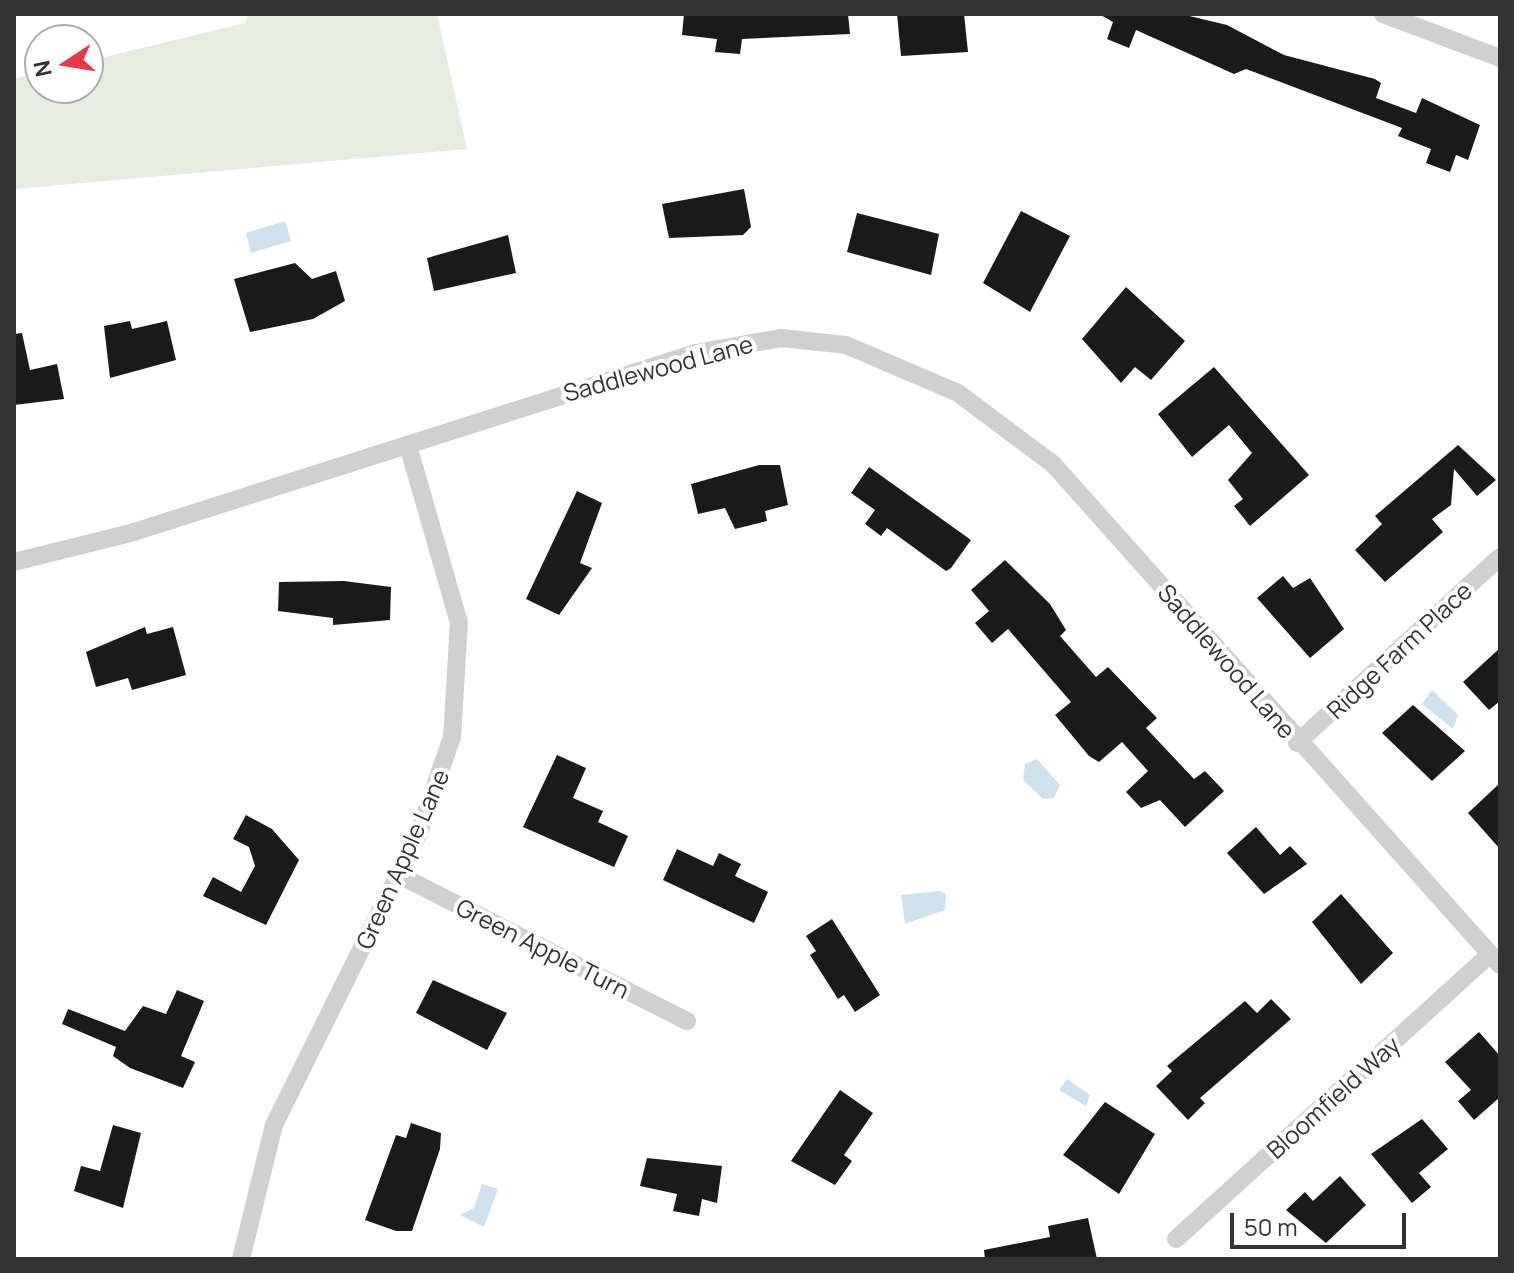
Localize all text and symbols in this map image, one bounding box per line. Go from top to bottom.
north arrow [24,24,104,104]
text: N [26,58,59,79]
street label: Saddlewood Lane [560,329,756,407]
street label: Ridge Farm Place [1321,576,1477,724]
street label: Saddlewood Lane [1152,578,1302,744]
street label: Green Apple Lane [349,765,455,953]
street label: Green Apple Turn [452,892,634,1004]
street label: Bloomfield Way [1261,1030,1405,1164]
scale bar [1234,1197,1410,1247]
text: 50 m [1244,1210,1298,1243]

